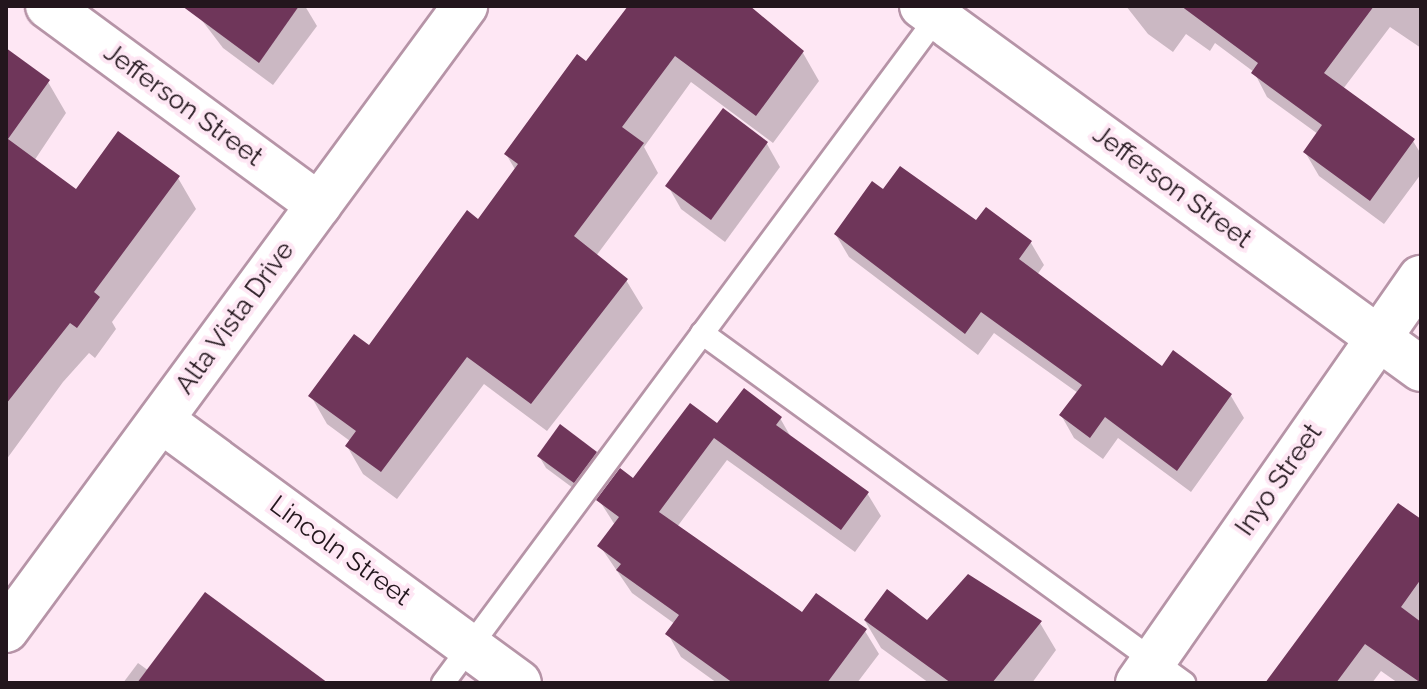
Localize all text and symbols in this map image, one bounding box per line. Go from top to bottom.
street label: Jefferson Street [98,37,268,173]
street label: Jefferson Street [1087,119,1257,255]
street label: Alta Vista Drive [169,235,301,401]
street label: Inyo Street [1229,418,1329,542]
street label: Lincoln Street [263,489,417,613]

